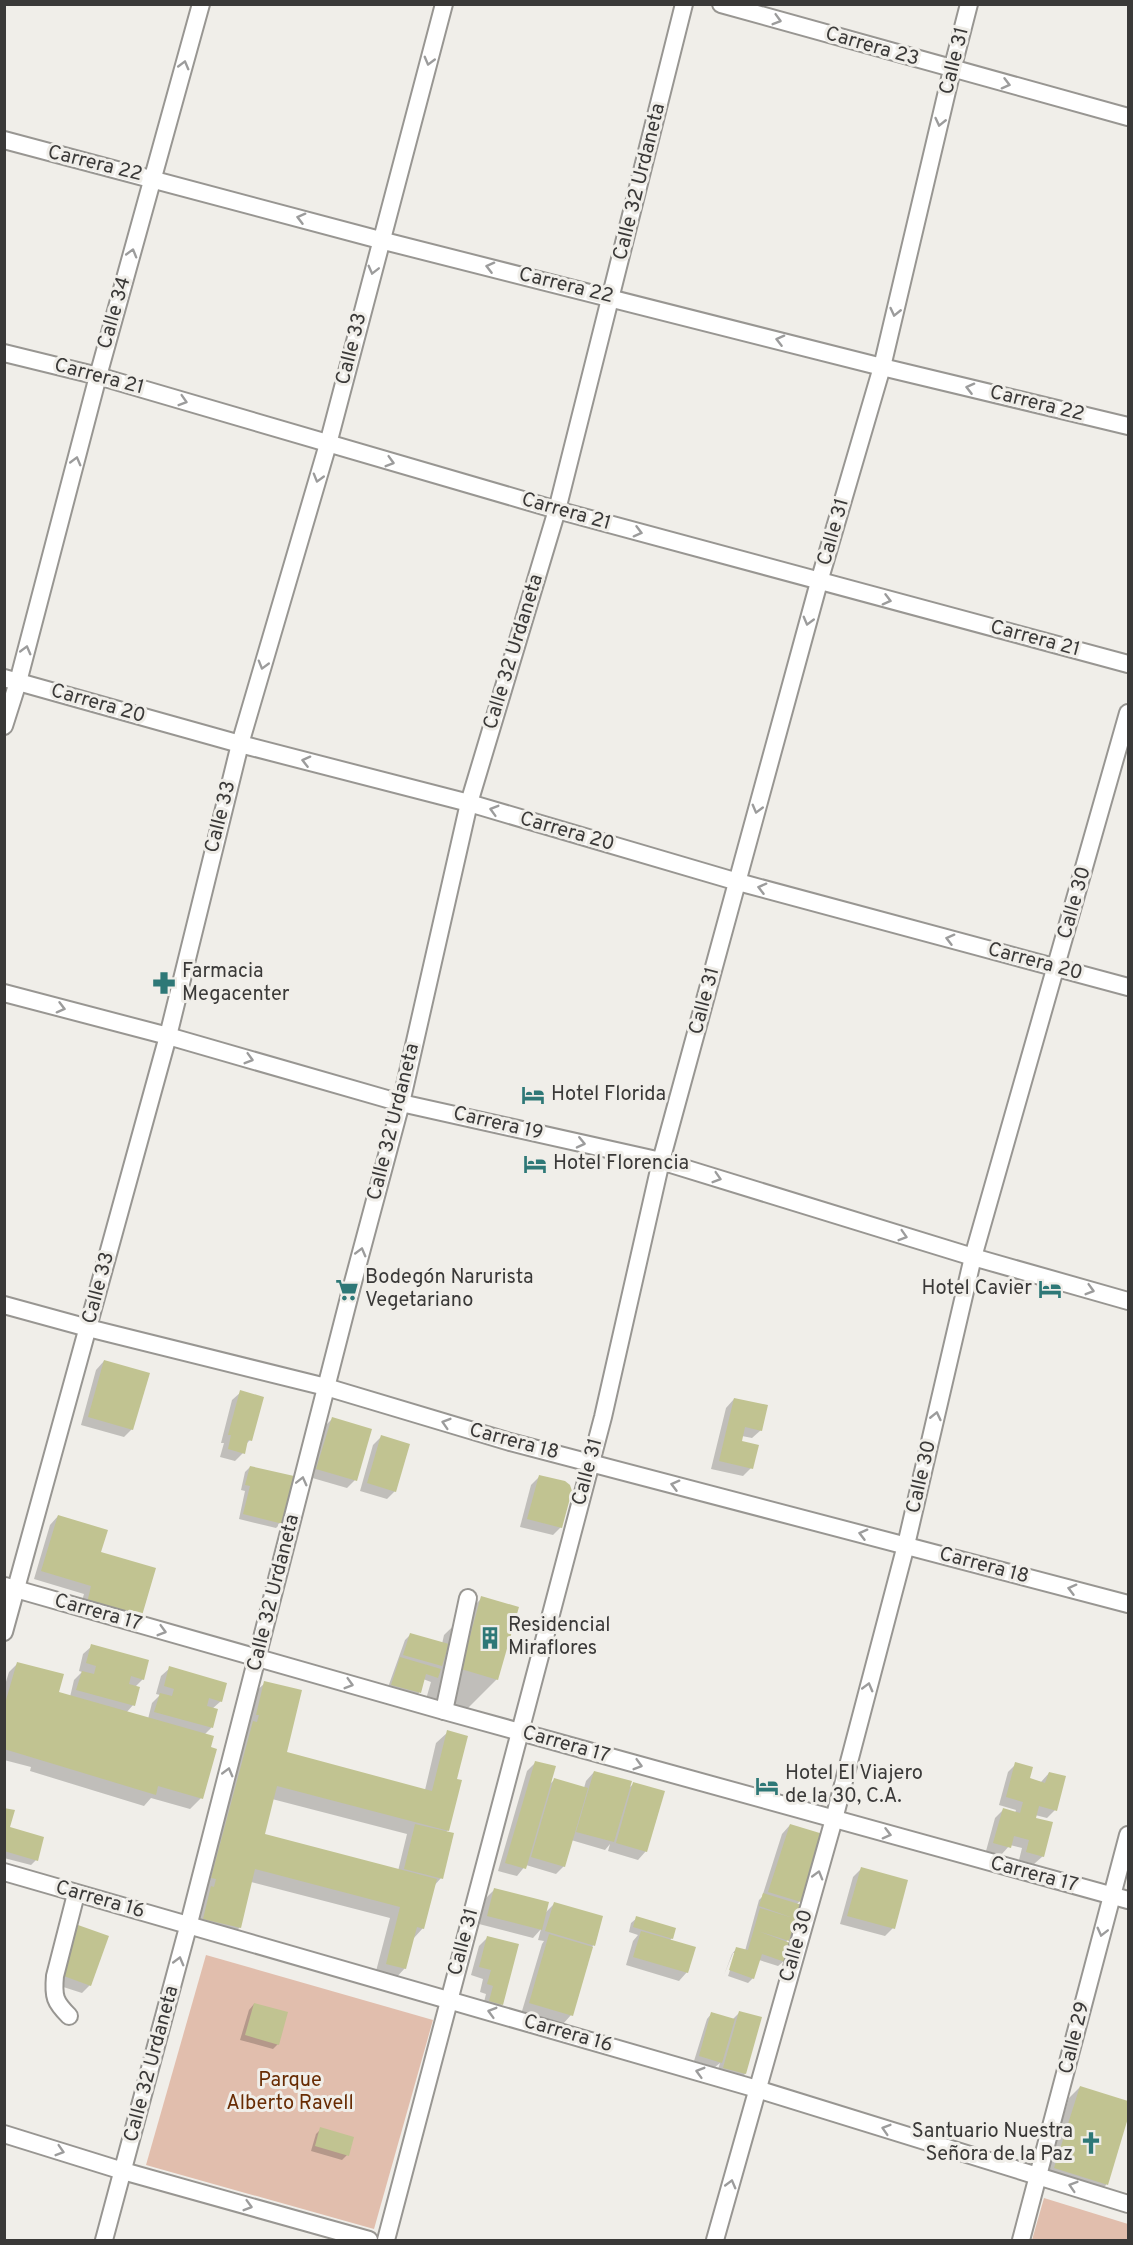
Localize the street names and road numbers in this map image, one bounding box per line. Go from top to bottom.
street label: Carrera 23 [822,21,922,73]
street label: Calle 31 [934,24,976,98]
street label: Calle 32 Urdaneta [608,101,672,263]
street label: Carrera 22 [45,140,145,188]
street label: Carrera 22 [516,262,616,310]
street label: Calle 34 [92,274,138,352]
street label: Calle 33 [330,310,374,388]
street label: Carrera 21 [51,353,147,401]
street label: Carrera 22 [987,380,1087,428]
street label: Carrera 21 [518,487,614,537]
street label: Calle 31 [812,495,856,569]
street label: Calle 32 Urdaneta [478,571,550,733]
street label: Carrera 21 [987,615,1083,663]
street label: Carrera 20 [48,678,148,730]
street label: Calle 33 [199,778,243,856]
street label: Carrera 20 [517,806,617,858]
street label: Calle 30 [1052,864,1098,942]
street label: Carrera 20 [985,937,1085,987]
street label: Calle 31 [684,964,726,1038]
street label: Calle 32 Urdaneta [362,1041,426,1203]
street label: Carrera 19 [450,1101,546,1147]
street label: Calle 33 [77,1249,121,1327]
street label: Carrera 18 [466,1418,562,1466]
street label: Calle 31 [567,1435,609,1509]
street label: Calle 30 [901,1438,943,1516]
street label: Calle 32 Urdaneta [242,1512,306,1674]
street label: Carrera 18 [936,1542,1032,1590]
street label: Carrera 17 [51,1588,145,1638]
street label: Carrera 17 [519,1720,613,1770]
street label: Carrera 17 [987,1851,1081,1899]
street label: Carrera 16 [52,1875,148,1925]
street label: Calle 31 [443,1905,485,1979]
street label: Calle 30 [774,1907,820,1985]
street label: Calle 32 Urdaneta [119,1983,185,2145]
street label: Calle 29 [1053,1999,1097,2077]
street label: Carrera 16 [520,2009,616,2059]

